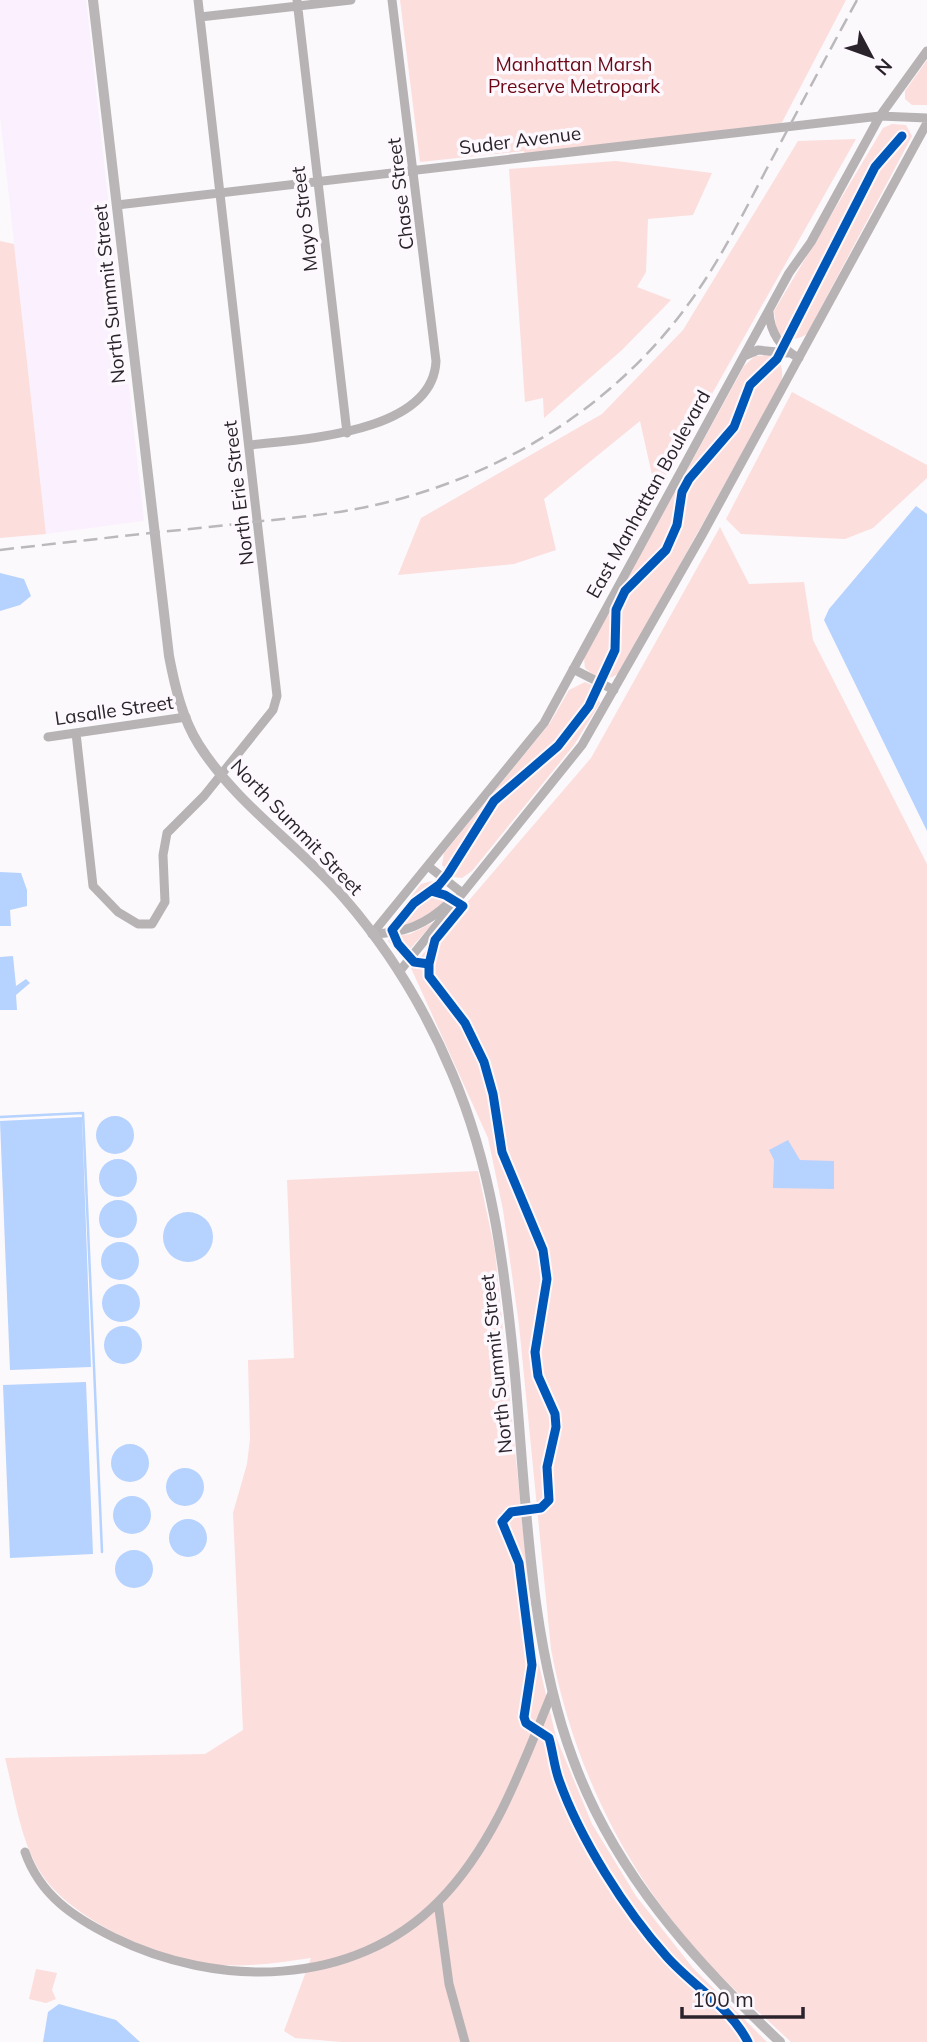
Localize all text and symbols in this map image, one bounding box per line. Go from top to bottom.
north arrow [836,21,906,91]
park label: Manhattan Marsh Preserve Metropark [488,52,660,98]
text: N [870,54,898,80]
street label: Suder Avenue [458,121,582,159]
street label: Chase Street [381,136,419,251]
street label: Mayo Street [286,165,322,273]
street label: North Summit Street [88,203,130,385]
street label: East Manhattan Boulevard [581,386,715,602]
street label: North Erie Street [217,419,259,567]
street label: Lasalle Street [53,690,175,730]
street label: North Summit Street [226,754,368,900]
street label: North Summit Street [475,1273,517,1455]
scale bar [682,1976,803,2020]
text: 100 m [692,1986,754,2012]

